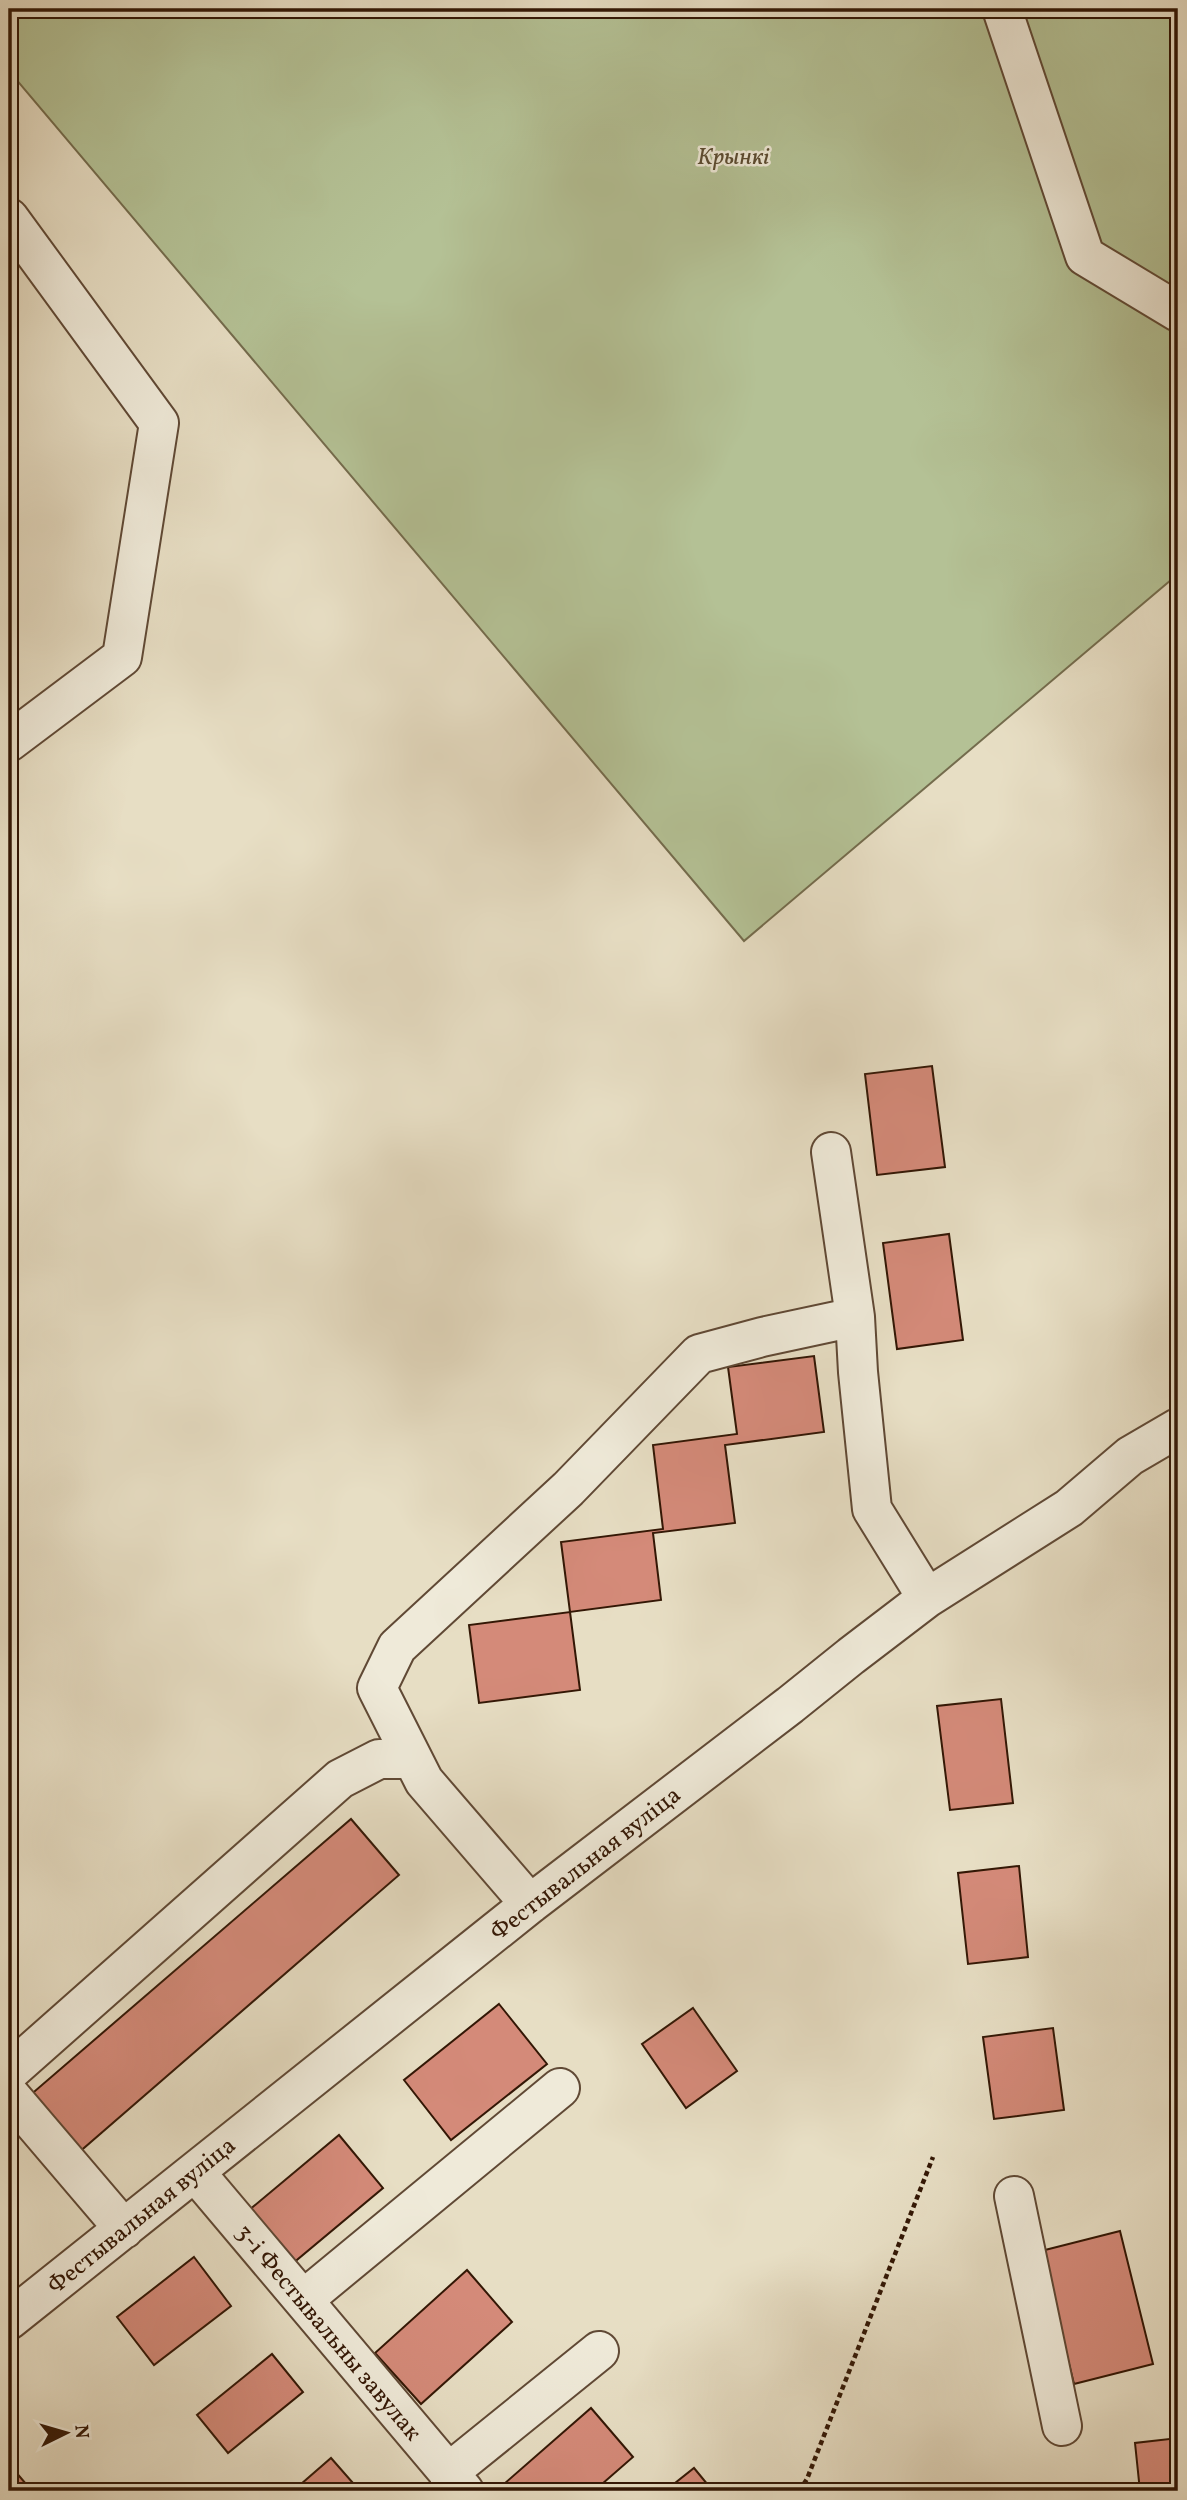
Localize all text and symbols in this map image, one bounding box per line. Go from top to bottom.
park label: Крынкі [697,141,770,175]
street label: Фестывальная вуліца [484,1779,689,1950]
street label: Фестывальная вуліца [41,2130,244,2303]
street label: 3-і Фестывальны завулак [226,2217,429,2449]
north arrow [32,2398,102,2468]
text: N [67,2424,95,2440]

